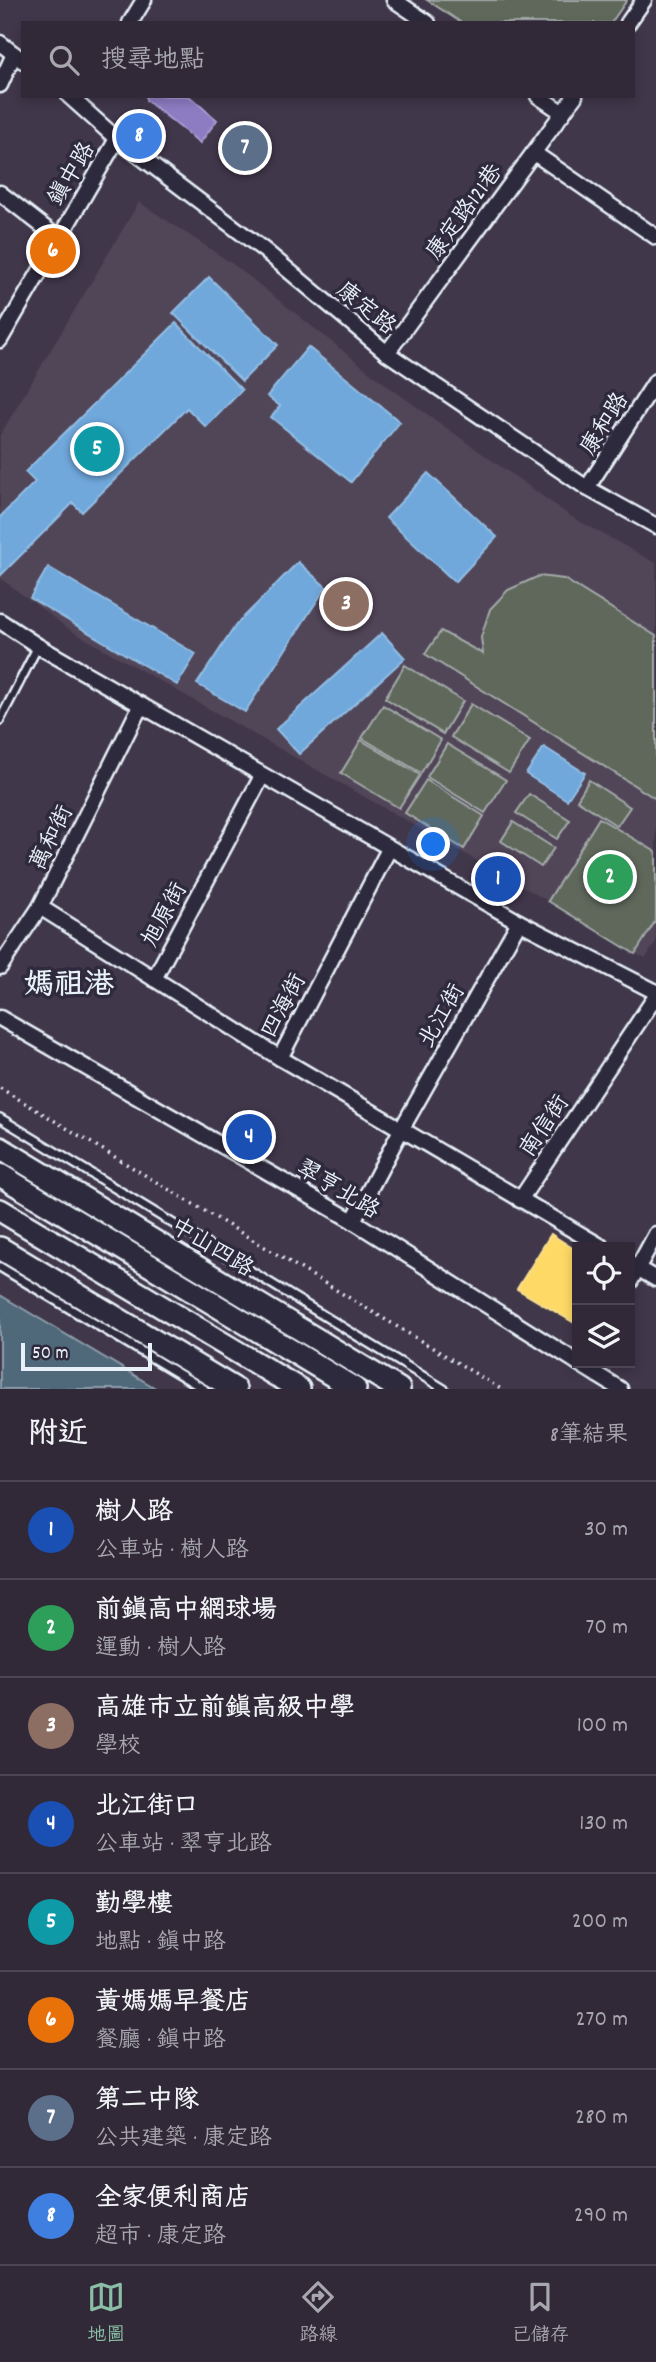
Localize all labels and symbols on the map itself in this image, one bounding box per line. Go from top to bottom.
pin: 8 [116,110,162,162]
pin: 7 [222,122,268,174]
street label: 鎮中路 [41,137,105,213]
street label: 康定路121巷 [420,157,513,268]
pin: 6 [30,225,76,277]
street label: 康定路 [328,275,402,344]
street label: 康和路 [574,387,638,463]
pin: 5 [74,423,120,475]
pin: 3 [323,578,369,630]
street label: 萬和街 [23,800,83,877]
your location [416,827,450,861]
pin: 2 [587,851,633,903]
pin: 1 [475,853,521,905]
street label: 旭原街 [135,877,197,954]
district label: 媽祖港 [24,966,114,1009]
street label: 四海街 [254,968,316,1045]
street label: 北江街 [411,979,475,1055]
street label: 南信街 [513,1089,579,1165]
pin: 4 [226,1111,272,1163]
street label: 翠亨北路 [289,1153,385,1229]
street label: 中山四路 [163,1211,259,1287]
scale bar [21,1340,152,1372]

